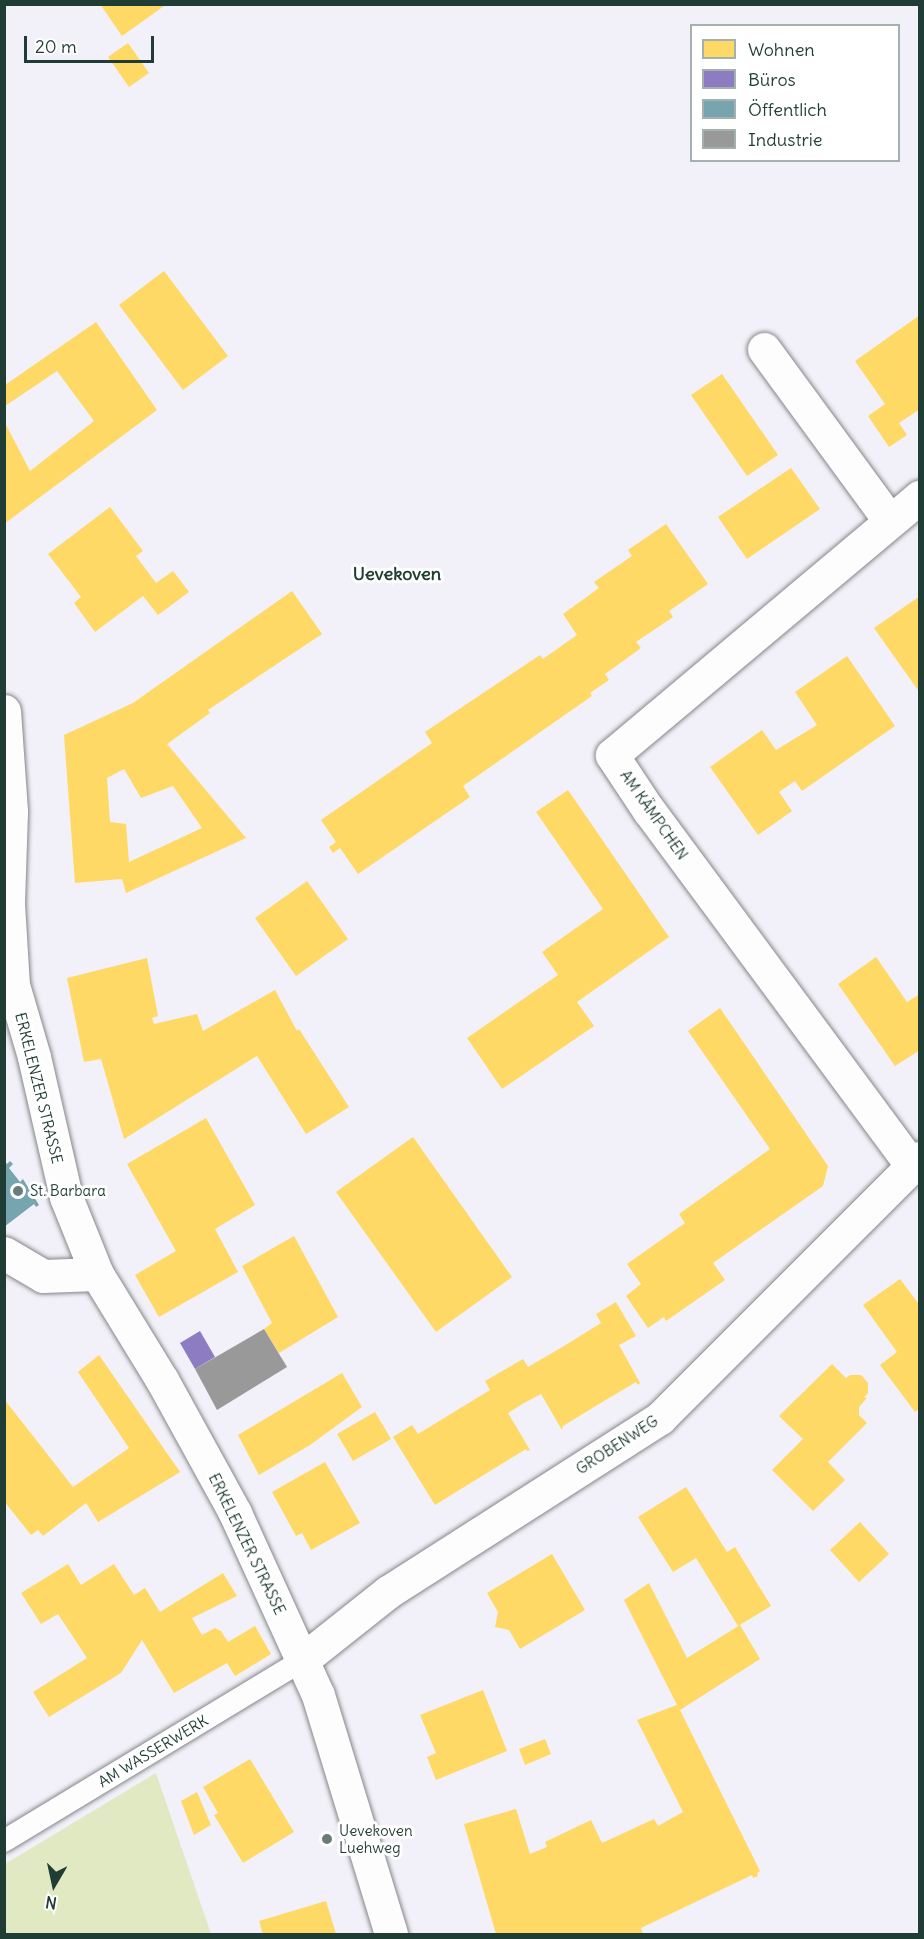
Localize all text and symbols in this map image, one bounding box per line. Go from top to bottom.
scale bar [27,24,158,62]
legend [690,24,900,162]
text: 20 m [35,35,77,58]
text: Wohnen [748,38,815,61]
text: Büros [748,68,796,91]
text: Öffentlich [748,98,827,121]
text: Industrie [748,128,823,151]
district label: Uevekoven [353,563,441,585]
street label: AM KÄMPCHEN [616,767,692,863]
street label: ERKELENZER STRASSE [12,1011,66,1165]
place label: St. Barbara [30,1182,106,1200]
marker: St. Barbara [11,1184,25,1198]
street label: GROBENWEG [573,1412,661,1478]
street label: ERKELENZER STRASSE [205,1470,289,1618]
street label: AM WASSERWERK [95,1711,211,1791]
place label: Uevekoven Luehweg [339,1821,413,1856]
marker: Uevekoven Luehweg [320,1832,334,1846]
north arrow [24,1855,84,1915]
text: N [44,1892,58,1914]

